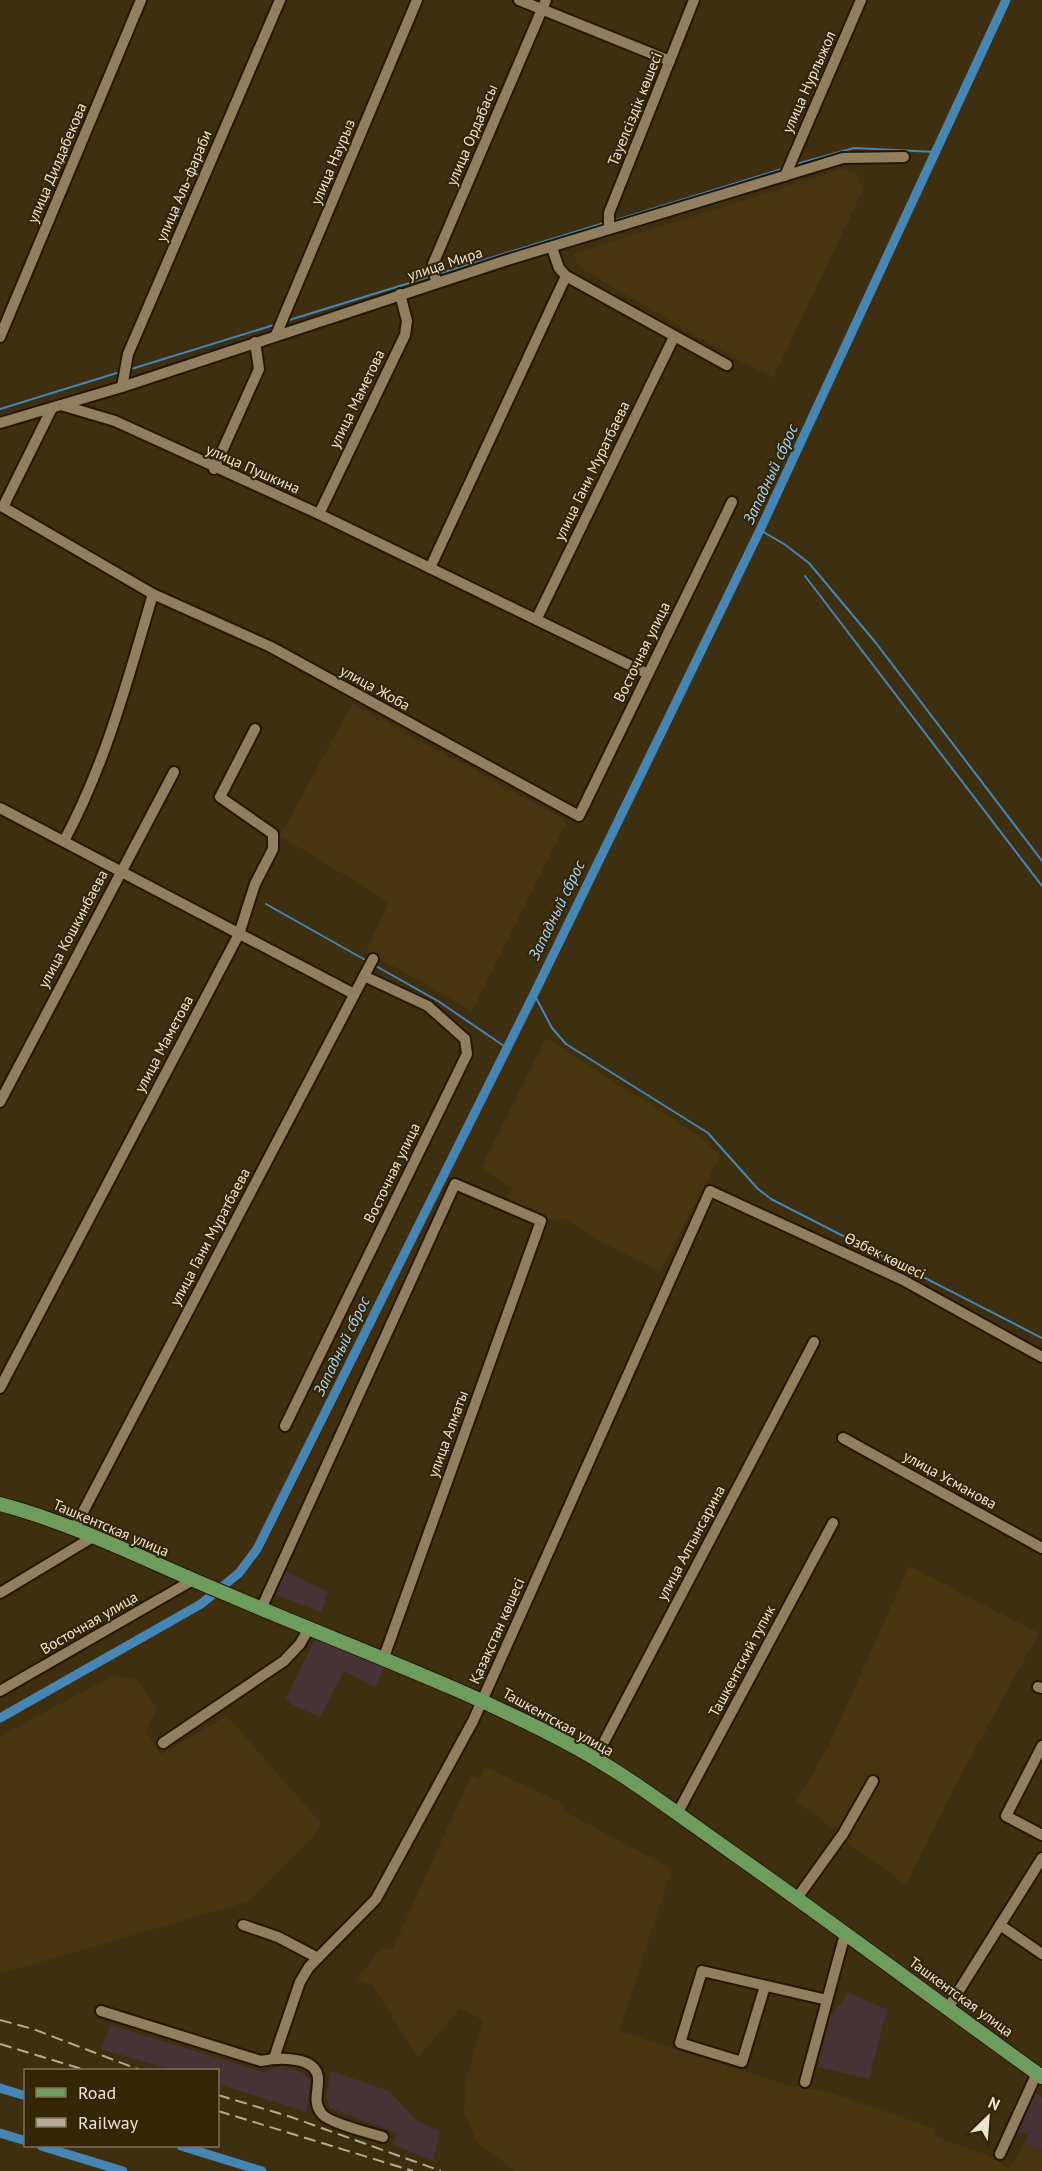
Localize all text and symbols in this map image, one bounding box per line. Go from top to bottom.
street label: улица Нурлыжол [777,28,840,136]
street label: Тауелсіздік көшесі [603,49,666,168]
street label: улица Ордабасы [442,81,501,188]
street label: улица Дилдабекова [23,100,90,226]
street label: улица Наурыз [306,116,359,208]
street label: улица Аль-фараби [151,127,216,245]
street label: улица Мира [405,242,485,285]
street label: улица Маметова [324,346,389,451]
street label: улица Гани Муратбаева [549,398,634,544]
water label: Западный сброс [738,421,802,527]
street label: улица Пушкина [203,439,303,498]
street label: Восточная улица [609,598,674,705]
street label: улица Жоба [337,661,414,715]
water label: Западный сброс [523,857,589,963]
street label: улица Кошкинбаева [33,867,112,991]
street label: улица Маметова [130,992,197,1096]
street label: Восточная улица [359,1119,424,1226]
street label: улица Гани Муратбаева [165,1165,254,1309]
street label: Өзбек көшесі [841,1228,929,1283]
water label: Западный сброс [308,1293,374,1399]
street label: улица Алматы [423,1388,472,1480]
street label: улица Усманова [900,1446,1000,1513]
street label: улица Алтынсарина [652,1482,729,1604]
street label: Ташкентская улица [50,1495,172,1561]
street label: Қазақстан көшесі [465,1575,529,1687]
street label: Восточная улица [37,1587,141,1658]
street label: Ташкентский тупик [704,1601,779,1720]
street label: Ташкентская улица [499,1683,617,1760]
street label: Ташкентская улица [905,1952,1017,2041]
legend [24,2069,219,2147]
text: Road [78,2081,116,2104]
north arrow [958,2087,1018,2147]
text: N [985,2092,1003,2115]
text: Railway [78,2111,139,2134]

